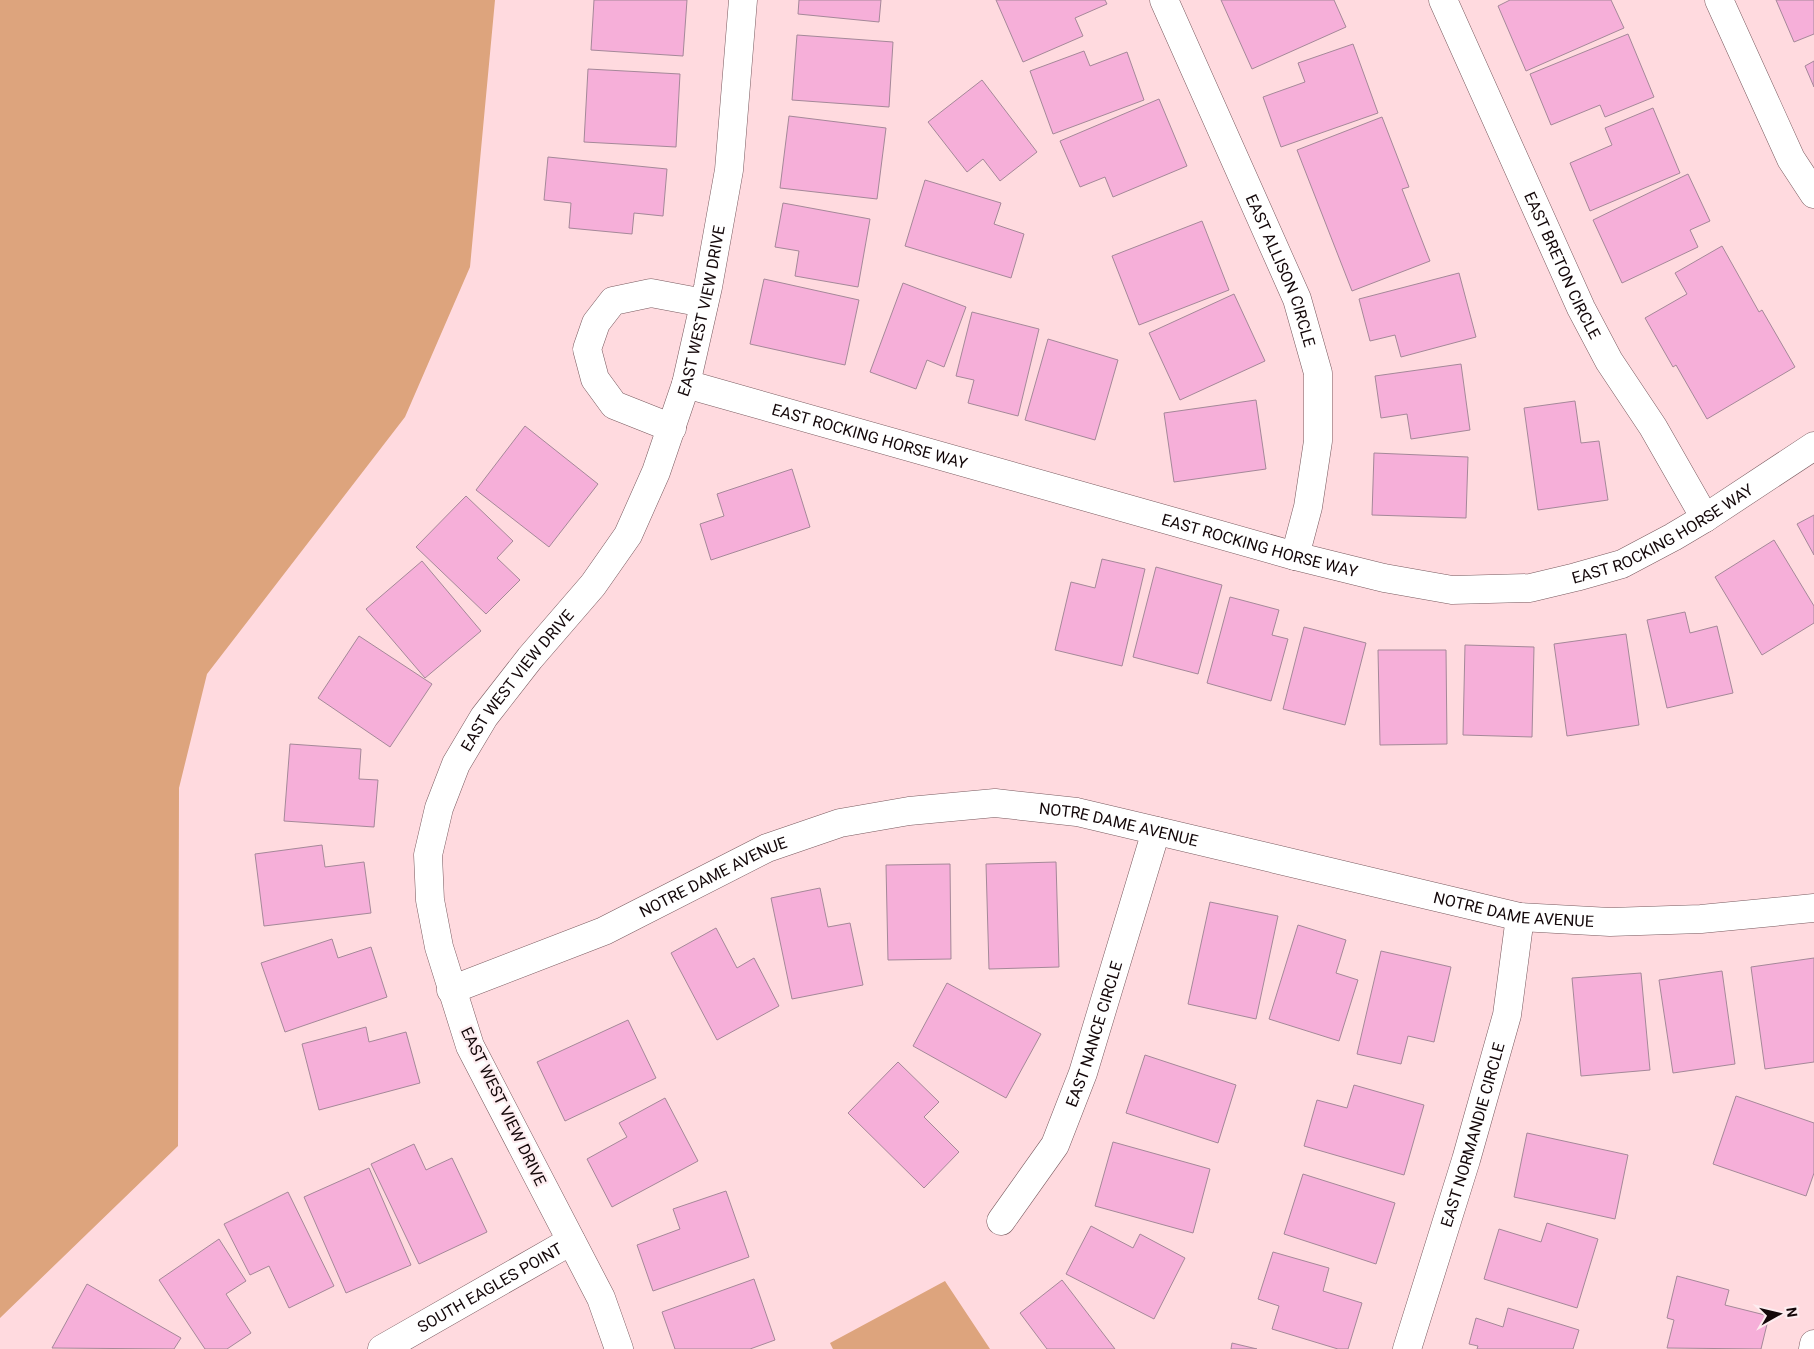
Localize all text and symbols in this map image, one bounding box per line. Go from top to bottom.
street label: EAST BRETON CIRCLE [1520,189,1605,342]
street label: EAST ALLISON CIRCLE [1242,191,1319,349]
street label: EAST WEST VIEW DRIVE [674,224,729,399]
street label: EAST ROCKING HORSE WAY [770,400,970,473]
street label: EAST ROCKING HORSE WAY [1570,480,1757,588]
street label: EAST ROCKING HORSE WAY [1160,510,1360,581]
street label: EAST WEST VIEW DRIVE [457,606,578,755]
street label: NOTRE DAME AVENUE [1038,799,1200,850]
street label: NOTRE DAME AVENUE [636,833,789,921]
street label: NOTRE DAME AVENUE [1432,888,1594,931]
street label: EAST NANCE CIRCLE [1062,959,1126,1110]
street label: EAST WEST VIEW DRIVE [457,1024,550,1189]
street label: EAST NORMANDIE CIRCLE [1437,1041,1509,1229]
street label: SOUTH EAGLES POINT [414,1239,566,1337]
north arrow [1754,1289,1804,1339]
text: N [1783,1306,1800,1318]

